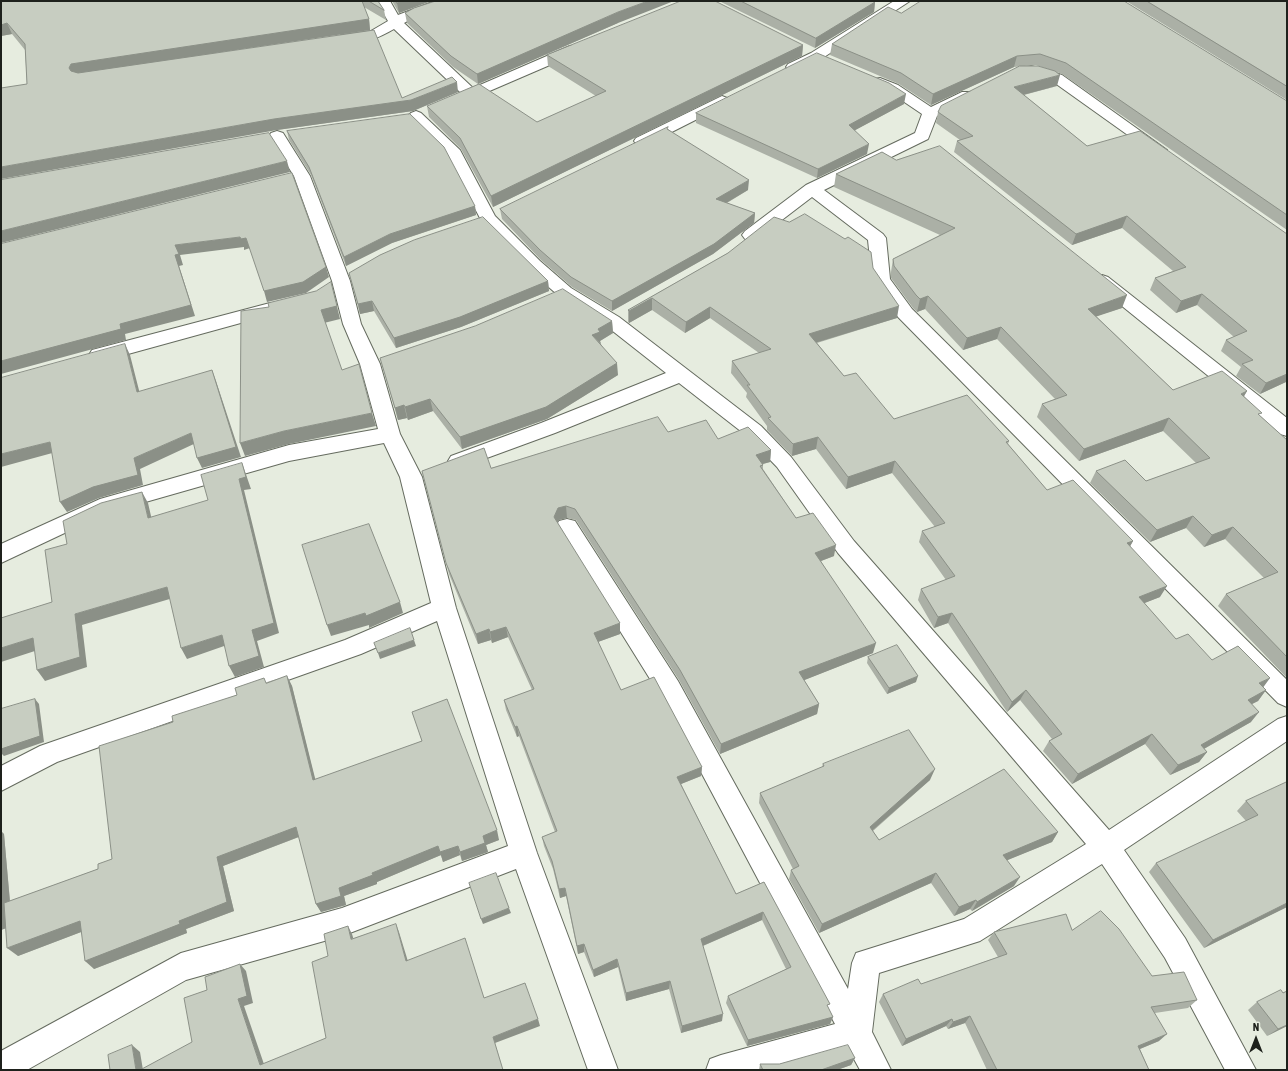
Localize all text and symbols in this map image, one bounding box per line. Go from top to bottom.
north arrow [1236,1019,1276,1059]
text: N [1253,1021,1259,1033]

